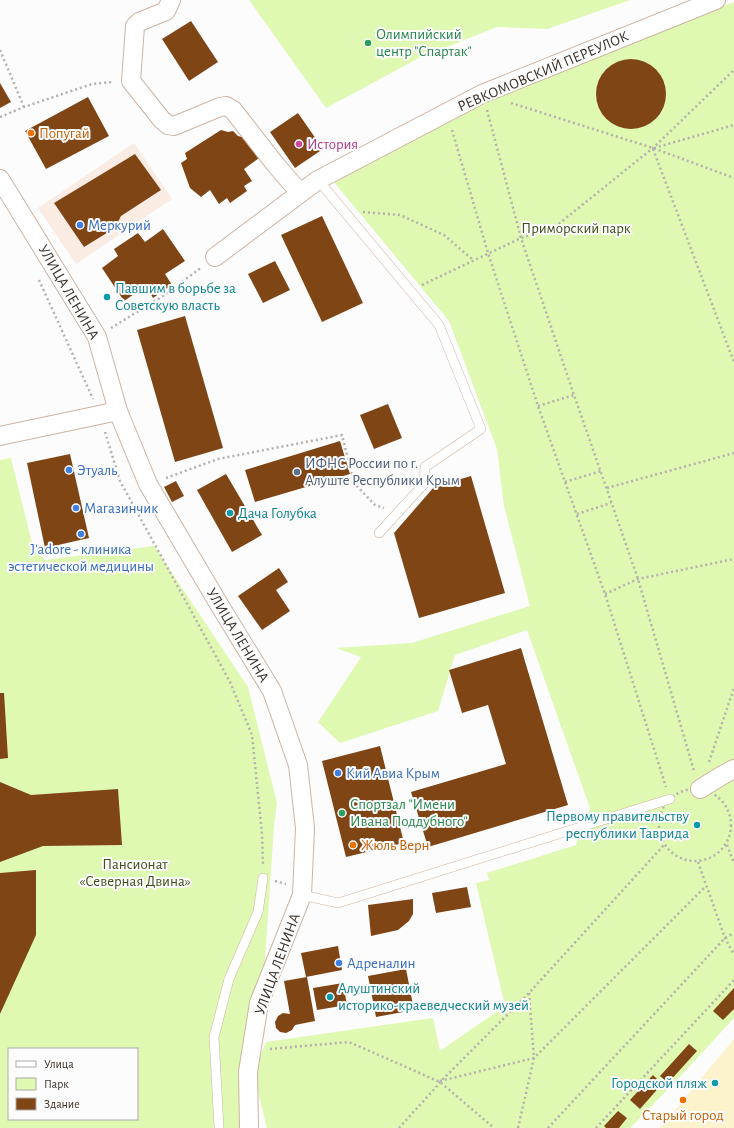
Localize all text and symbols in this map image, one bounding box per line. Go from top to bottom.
place label: Олимпийский центр "Спартак" [376,27,472,59]
street label: РЕВКОМОВСКИЙ ПЕРЕУЛОК [456,29,631,114]
marker: Олимпийский центр "Спартак" [363,38,373,48]
place label: Попугай [39,126,90,141]
marker: Попугай [26,128,36,138]
place label: История [307,137,358,152]
marker: История [294,139,304,149]
place label: Меркурий [88,218,151,233]
marker: Меркурий [75,220,85,230]
park label: Приморский парк [521,221,631,236]
street label: УЛИЦА ЛЕНИНА [35,242,102,342]
place label: Павшим в борьбе за Советскую власть [115,281,236,313]
marker: Павшим в борьбе за Советскую власть [102,292,112,302]
place label: ИФНС России по г. Алуште Республики Крым [305,456,460,488]
place label: Этуаль [77,463,118,478]
marker: Этуаль [64,465,74,475]
marker: ИФНС России по г. Алуште Республики Крым [292,467,302,477]
place label: Магазинчик [84,501,158,516]
marker: Магазинчик [71,503,81,513]
place label: Дача Голубка [238,506,317,521]
marker: Дача Голубка [225,508,235,518]
marker: J'adore - клиника эстетической медицины [76,529,86,539]
place label: J'adore - клиника эстетической медицины [8,542,154,574]
street label: УЛИЦА ЛЕНИНА [204,586,272,685]
place label: Кий Авиа Крым [346,766,440,781]
marker: Кий Авиа Крым [333,768,343,778]
place label: Спортзал "Имени Ивана Поддубного" [350,797,468,829]
marker: Спортзал "Имени Ивана Поддубного" [337,808,347,818]
place label: Первому правительству республики Таврида [546,809,690,841]
marker: Первому правительству республики Таврида [692,820,702,830]
place label: Жюль Верн [361,838,430,853]
marker: Жюль Верн [348,840,358,850]
park label: Пансионат «Северная Двина» [79,857,191,889]
street label: УЛИЦА ЛЕНИНА [252,911,303,1017]
place label: Адреналин [347,956,415,971]
marker: Адреналин [334,958,344,968]
place label: Алуштинский историко-краеведческий музей [338,981,529,1013]
marker: Алуштинский историко-краеведческий музей [325,992,335,1002]
legend [8,1048,138,1120]
text: Улица [44,1058,74,1070]
place label: Городской пляж [611,1076,707,1091]
text: Парк [44,1078,69,1090]
marker: Городской пляж [710,1078,720,1088]
marker: Старый город [678,1095,688,1105]
text: Здание [44,1098,80,1110]
place label: Старый город [642,1108,724,1123]

